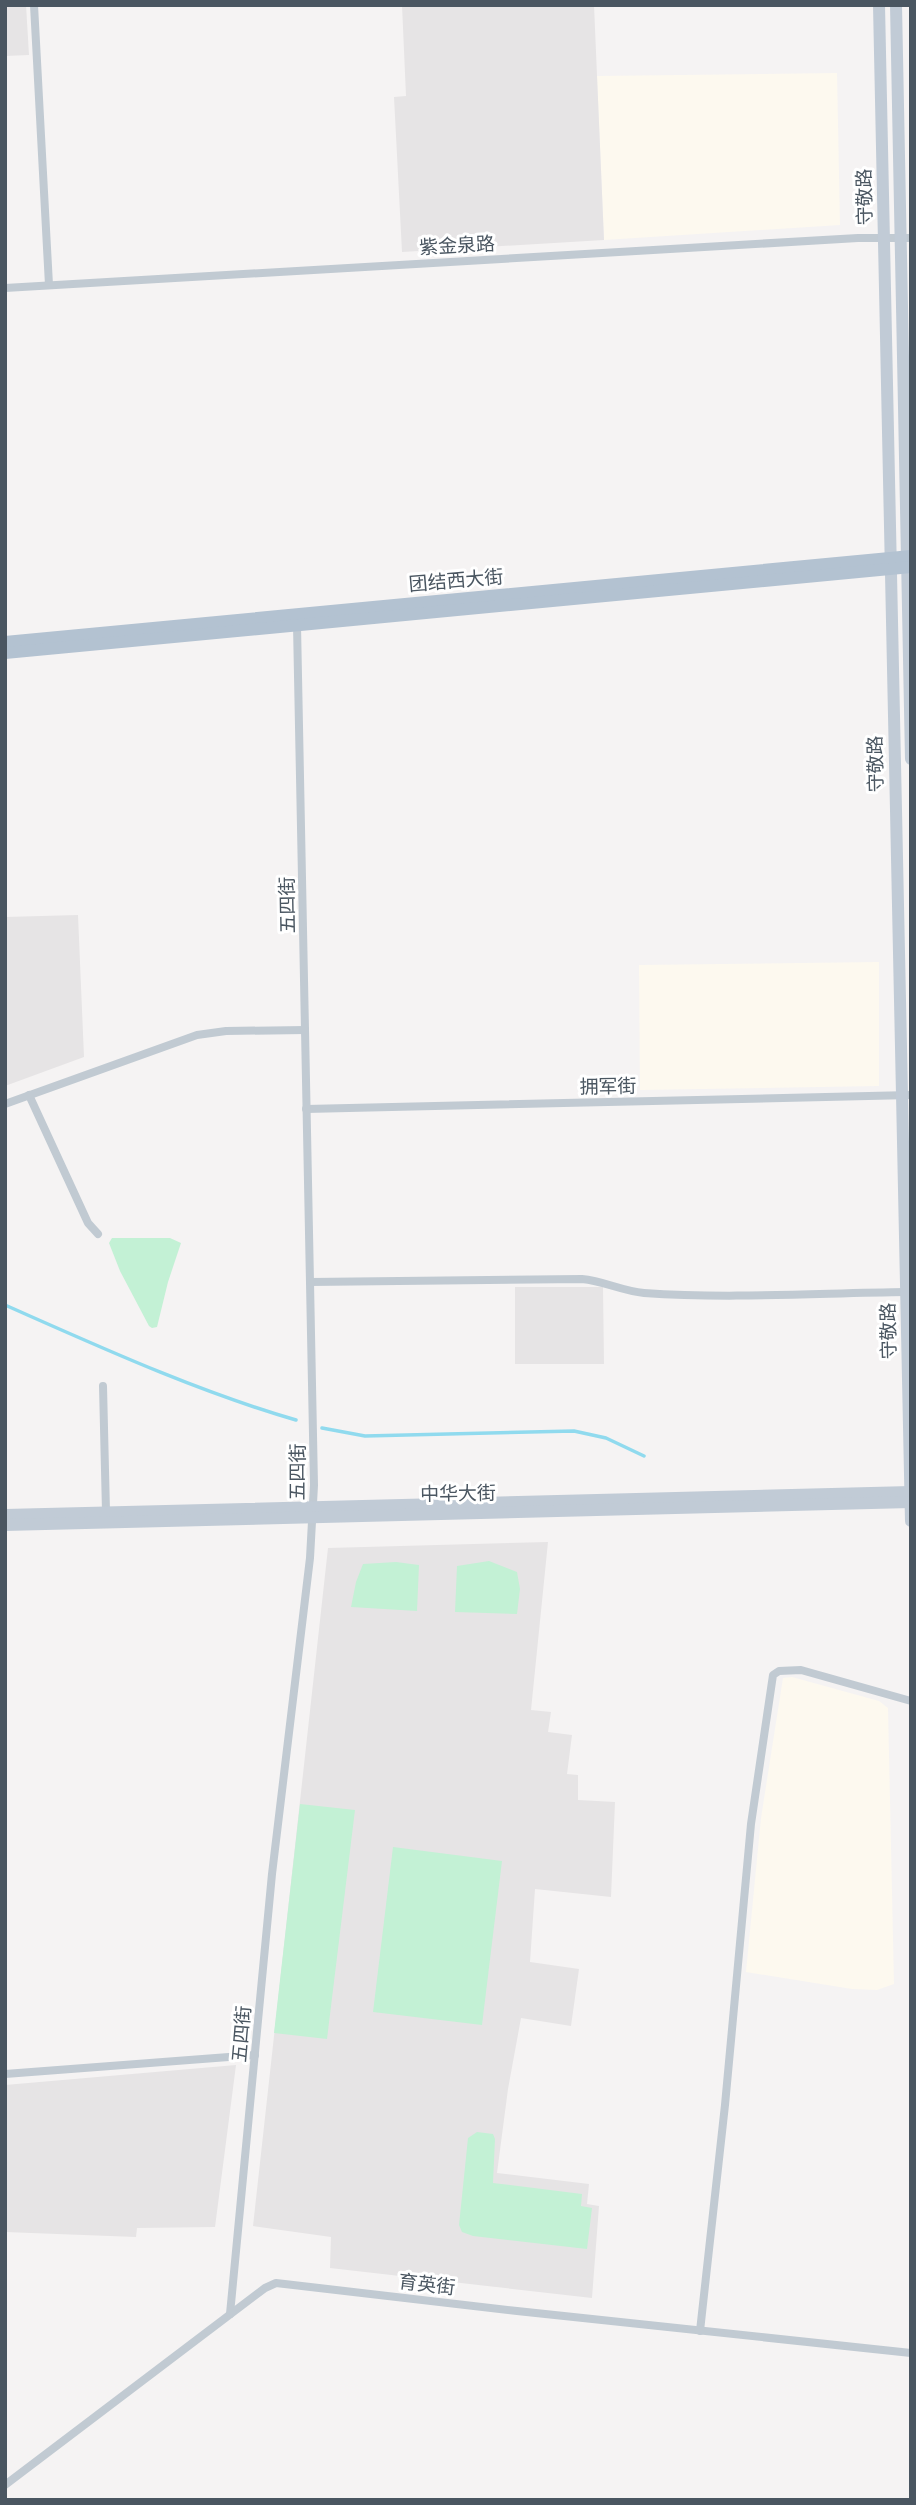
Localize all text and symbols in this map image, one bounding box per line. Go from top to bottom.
street label: 守敬路 [853,168,875,226]
street label: 紫金泉路 [418,232,496,258]
street label: 团结西大街 [408,565,504,595]
street label: 守敬路 [864,735,886,793]
street label: 五四街 [276,876,298,934]
street label: 拥军街 [579,1075,637,1097]
street label: 守敬路 [877,1302,899,1360]
street label: 五四街 [286,1443,308,1501]
street label: 中华大街 [420,1481,496,1505]
street label: 五四街 [228,2005,254,2063]
street label: 育英街 [397,2270,457,2298]

